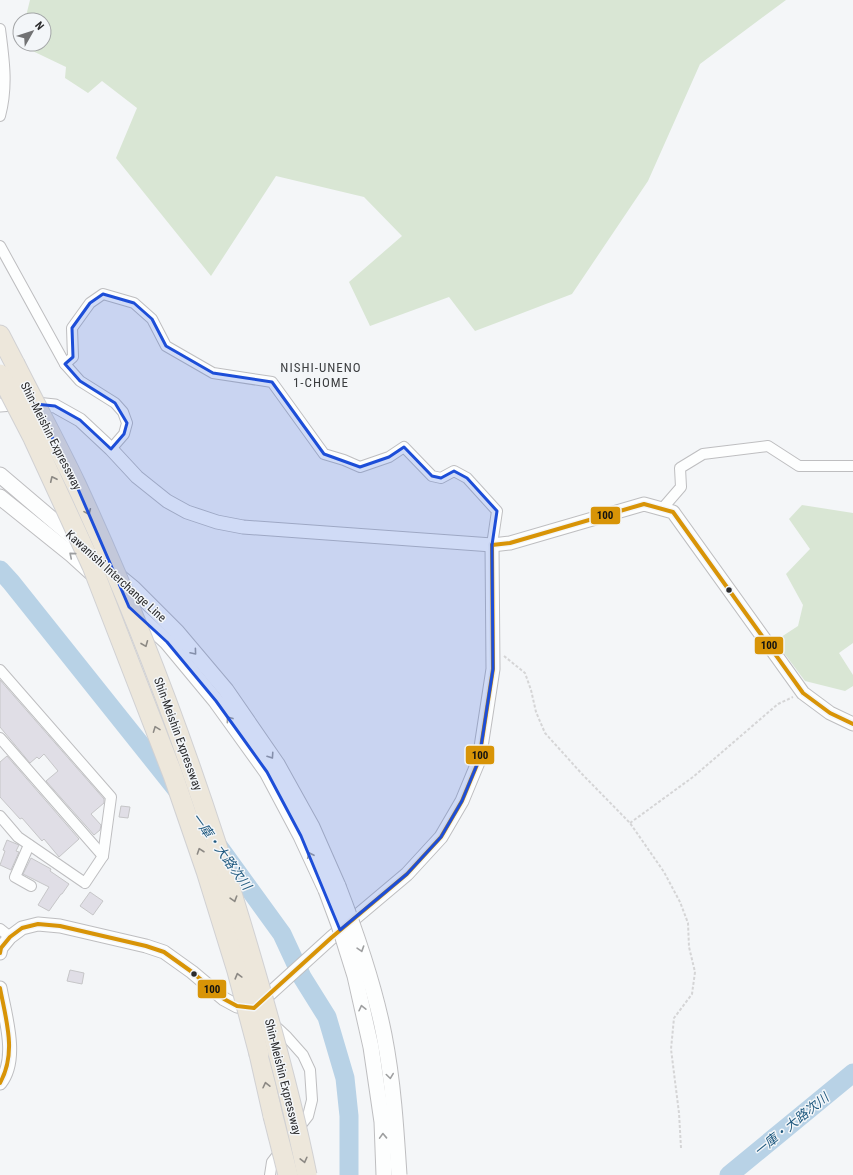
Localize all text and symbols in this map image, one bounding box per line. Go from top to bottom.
north arrow [12,12,52,52]
text: N [32,19,47,33]
district label: NISHI-UNENO 1-CHOME [280,360,362,390]
street label: Shin-Meishin Expressway [18,380,84,492]
one-way arrow [50,476,58,484]
line badge: 100 [590,506,621,525]
one-way arrow [83,507,91,515]
text: 100 [597,509,614,522]
street label: Kawanishi Interchange Line [63,527,169,625]
one-way arrow [69,553,76,560]
unlabelled marker [724,585,734,595]
line badge: 100 [754,636,784,655]
text: 100 [761,639,778,652]
one-way arrow [140,641,148,648]
one-way arrow [189,647,196,655]
street label: Shin-Meishin Expressway [151,676,205,792]
one-way arrow [227,717,234,724]
one-way arrow [152,726,160,733]
line badge: 100 [465,745,495,765]
text: 100 [472,749,489,762]
one-way arrow [266,752,274,759]
water label: 一庫・大路次川 [189,810,256,894]
one-way arrow [196,848,204,855]
one-way arrow [307,851,315,859]
one-way arrow [229,895,238,902]
one-way arrow [356,945,365,952]
unlabelled marker [189,969,199,979]
one-way arrow [234,972,243,979]
line badge: 100 [197,979,227,999]
text: 100 [204,983,221,996]
one-way arrow [359,1005,367,1011]
street label: Shin-Meishin Expressway [262,1017,304,1137]
one-way arrow [385,1073,394,1079]
one-way arrow [262,1082,271,1089]
water label: 一庫・大路次川 [751,1089,833,1159]
one-way arrow [379,1133,387,1139]
one-way arrow [299,1156,308,1163]

